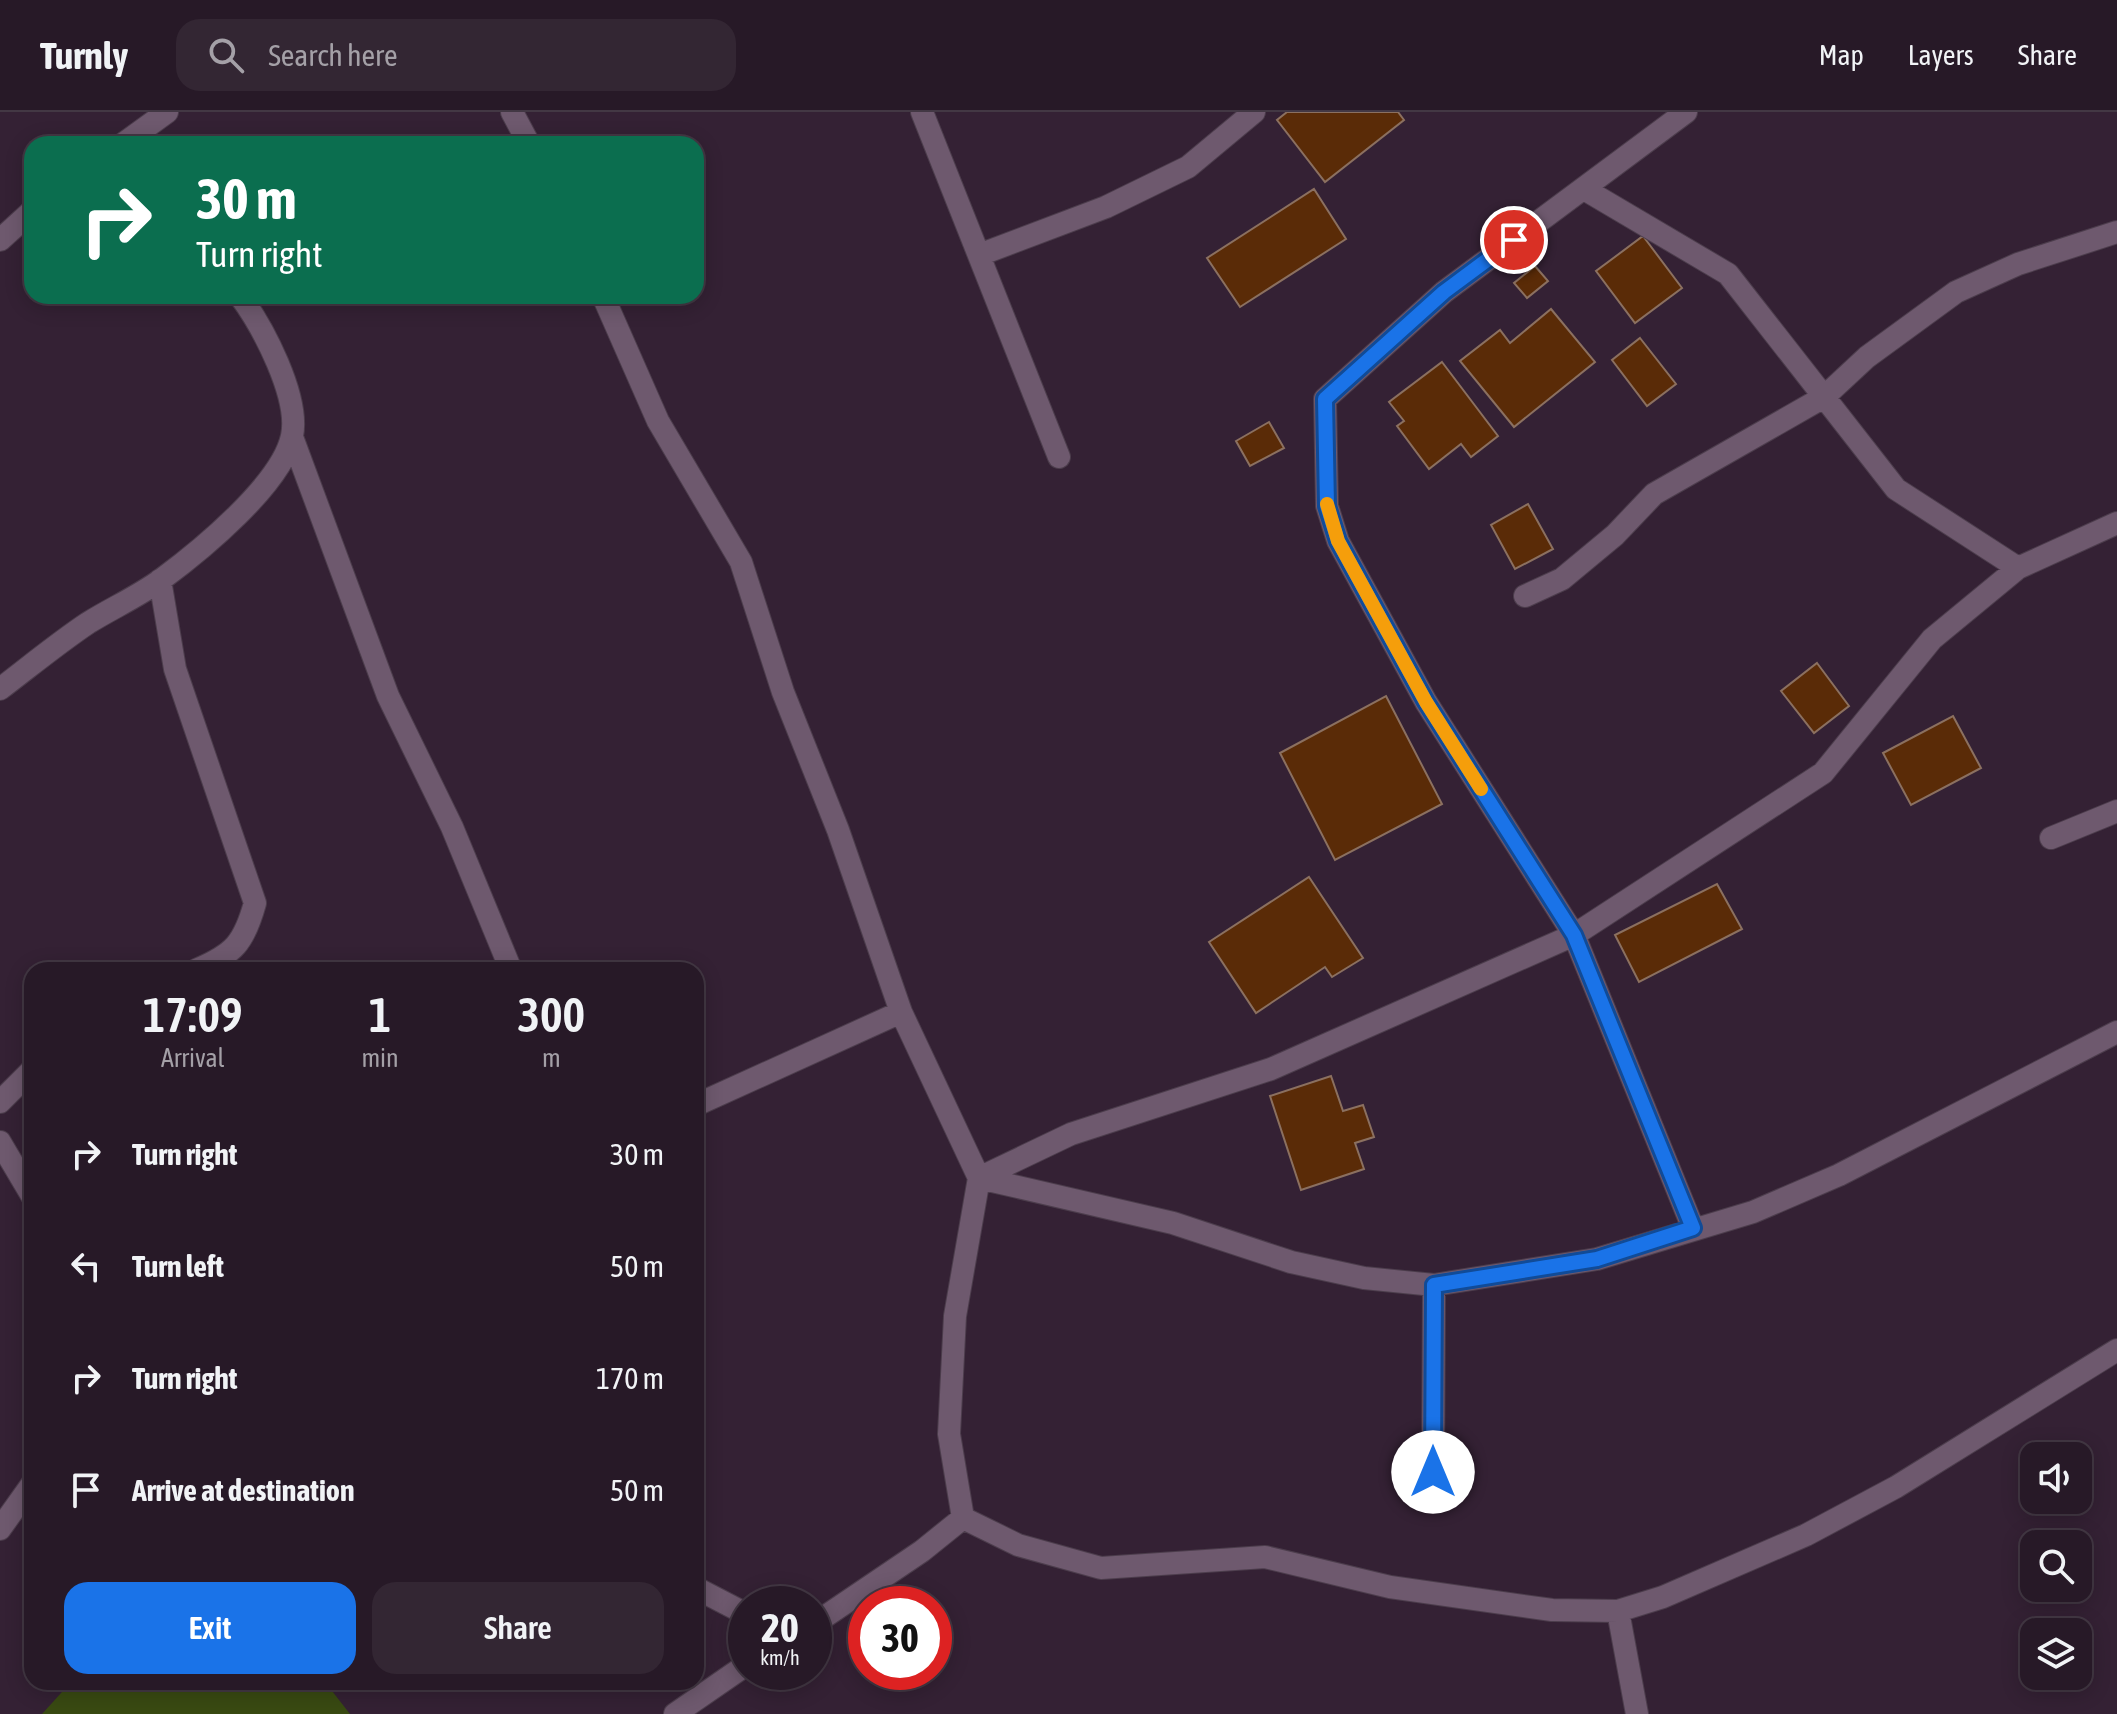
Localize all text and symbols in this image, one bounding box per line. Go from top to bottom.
search box [176,19,736,91]
icon: search [204,33,248,77]
text: Turnly [40,34,128,77]
text: Search here [268,38,398,72]
text: Map [1819,39,1864,71]
text: Layers [1908,39,1974,71]
text: Share [2018,39,2077,71]
text: 30 m [196,167,297,231]
icon: right [64,168,168,272]
pin [1480,206,1548,274]
icon: arrive [1492,218,1536,262]
text: Turn right [196,233,323,275]
text: 17:09 [143,987,243,1042]
text: 1 [369,987,391,1042]
text: 300 [518,987,585,1042]
text: Arrival [161,1043,224,1073]
text: min [361,1043,399,1073]
text: m [542,1043,561,1073]
icon: right [64,1132,108,1176]
text: Turn right [132,1137,238,1171]
text: 30 m [610,1137,664,1171]
icon: left [64,1244,108,1288]
text: Turn left [132,1249,224,1283]
text: 50 m [610,1249,664,1283]
icon: right [64,1356,108,1400]
text: Turn right [132,1361,238,1395]
text: 170 m [596,1361,664,1395]
position arrow [1391,1430,1475,1514]
map controls [2020,1442,2092,1690]
button: sound [2020,1442,2092,1514]
icon: arrive [64,1468,108,1512]
text: Arrive at destination [132,1473,354,1507]
text: 50 m [610,1473,664,1507]
button: search [2020,1530,2092,1602]
button: Exit [64,1582,356,1674]
button: Share [372,1582,664,1674]
speed limit sign: 30 [848,1586,952,1690]
text: 20 [761,1605,799,1650]
button: layers [2020,1618,2092,1690]
text: km/h [760,1646,800,1669]

